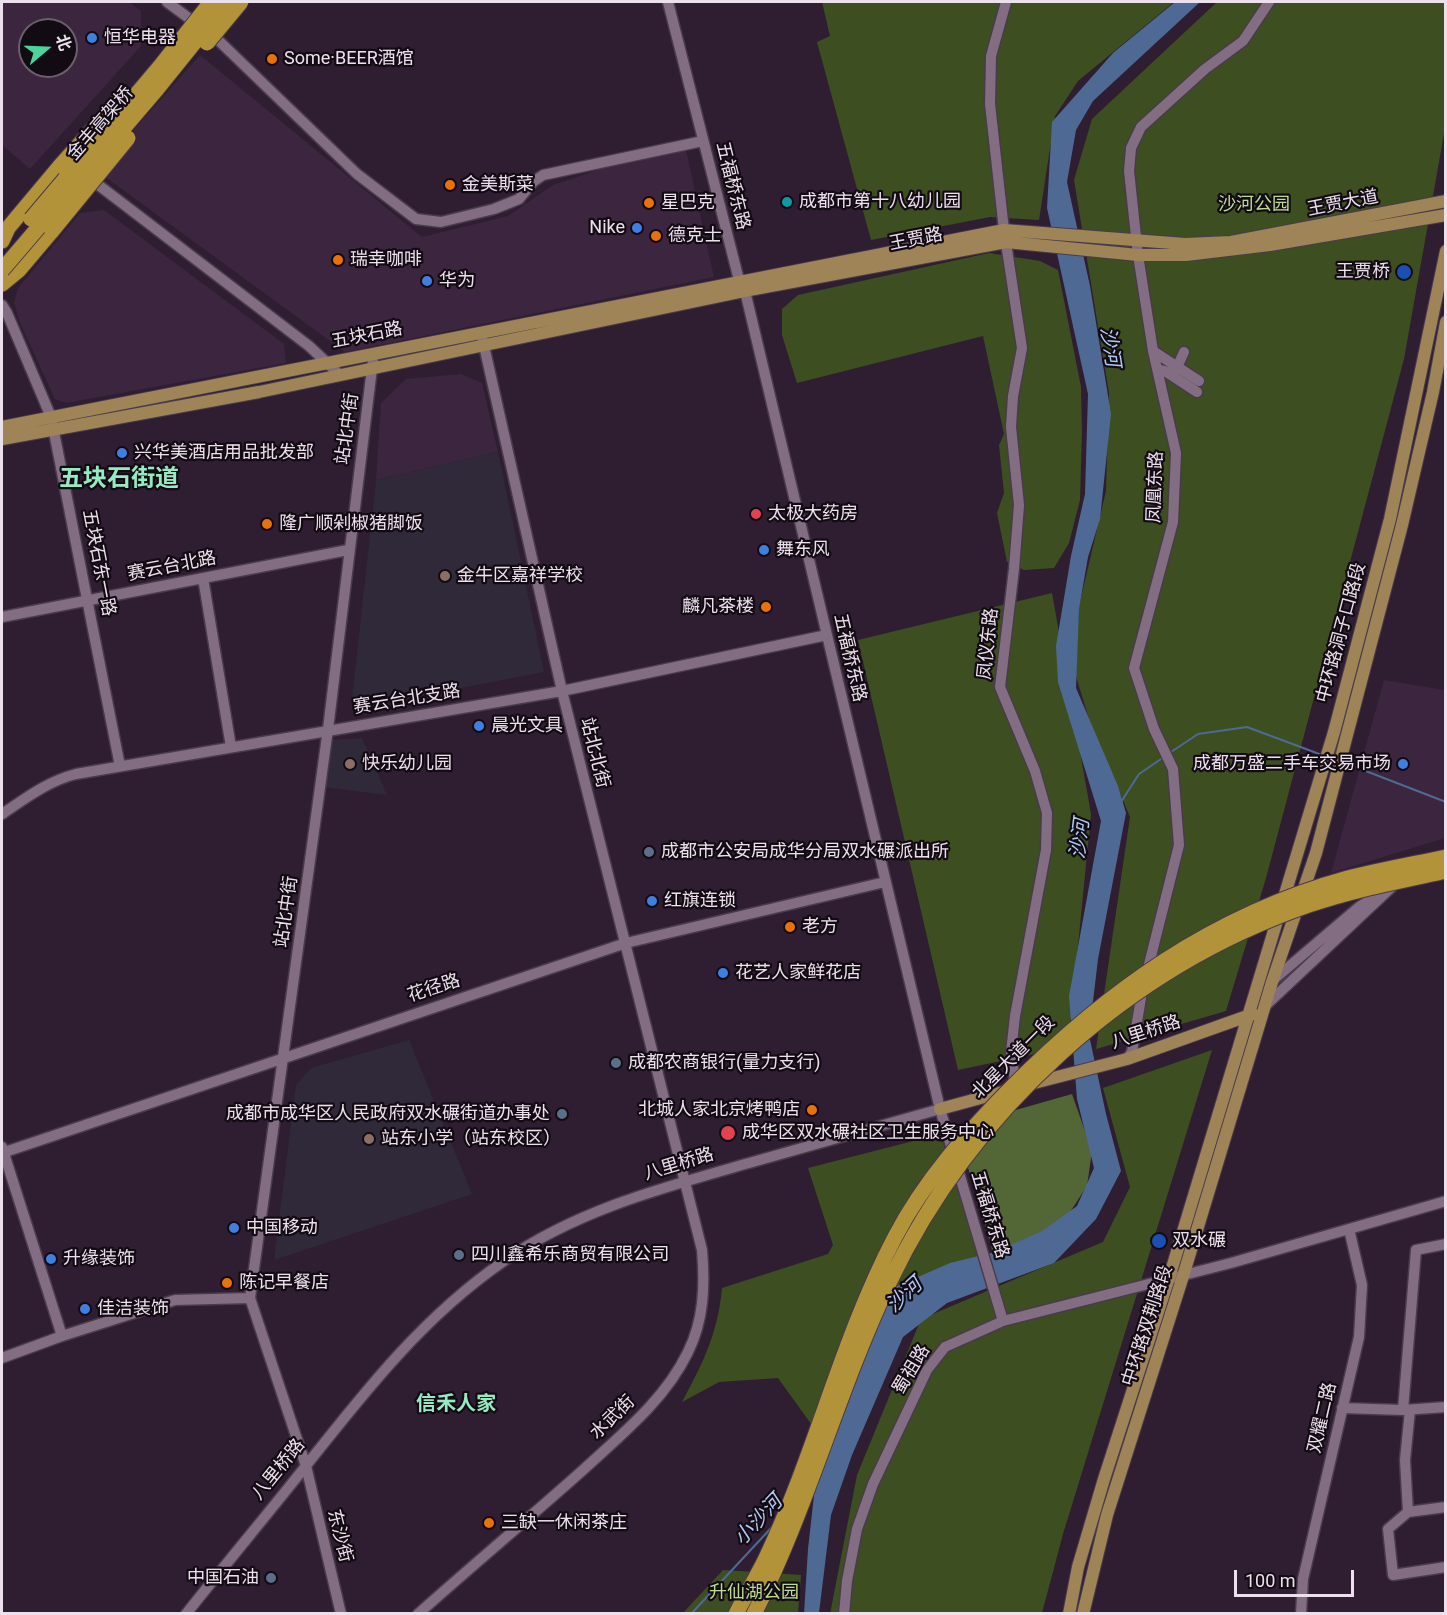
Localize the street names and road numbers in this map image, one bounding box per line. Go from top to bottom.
street label: 金丰高架桥 [63,83,139,165]
street label: 五福桥东路 [711,140,753,232]
street label: 王贾大道 [1306,187,1380,221]
street label: 王贾路 [887,224,945,256]
street label: 五块石路 [330,319,404,353]
street label: 站北中街 [332,392,364,466]
street label: 凤凰东路 [1144,451,1168,523]
street label: 五块石东一路 [77,508,119,618]
street label: 赛云台北路 [126,548,218,586]
street label: 中环路洞子口路段 [1313,561,1371,705]
street label: 凤仪东路 [974,607,1004,681]
street label: 五福桥东路 [828,612,870,704]
street label: 赛云台北支路 [352,681,462,719]
street label: 站北北街 [575,715,613,791]
street label: 站北中街 [271,875,303,949]
street label: 花径路 [405,970,463,1008]
street label: 北星大道一段 [968,1012,1060,1104]
street label: 八里桥路 [1108,1012,1184,1054]
street label: 八里桥路 [641,1144,717,1186]
street label: 五福桥东路 [966,1169,1012,1261]
street label: 中环路双荆路段 [1118,1263,1178,1389]
street label: 蜀祖路 [889,1341,935,1399]
street label: 双耀二路 [1304,1380,1342,1456]
street label: 水武街 [586,1391,640,1445]
street label: 八里桥路 [248,1435,310,1505]
street label: 东沙街 [322,1507,356,1565]

